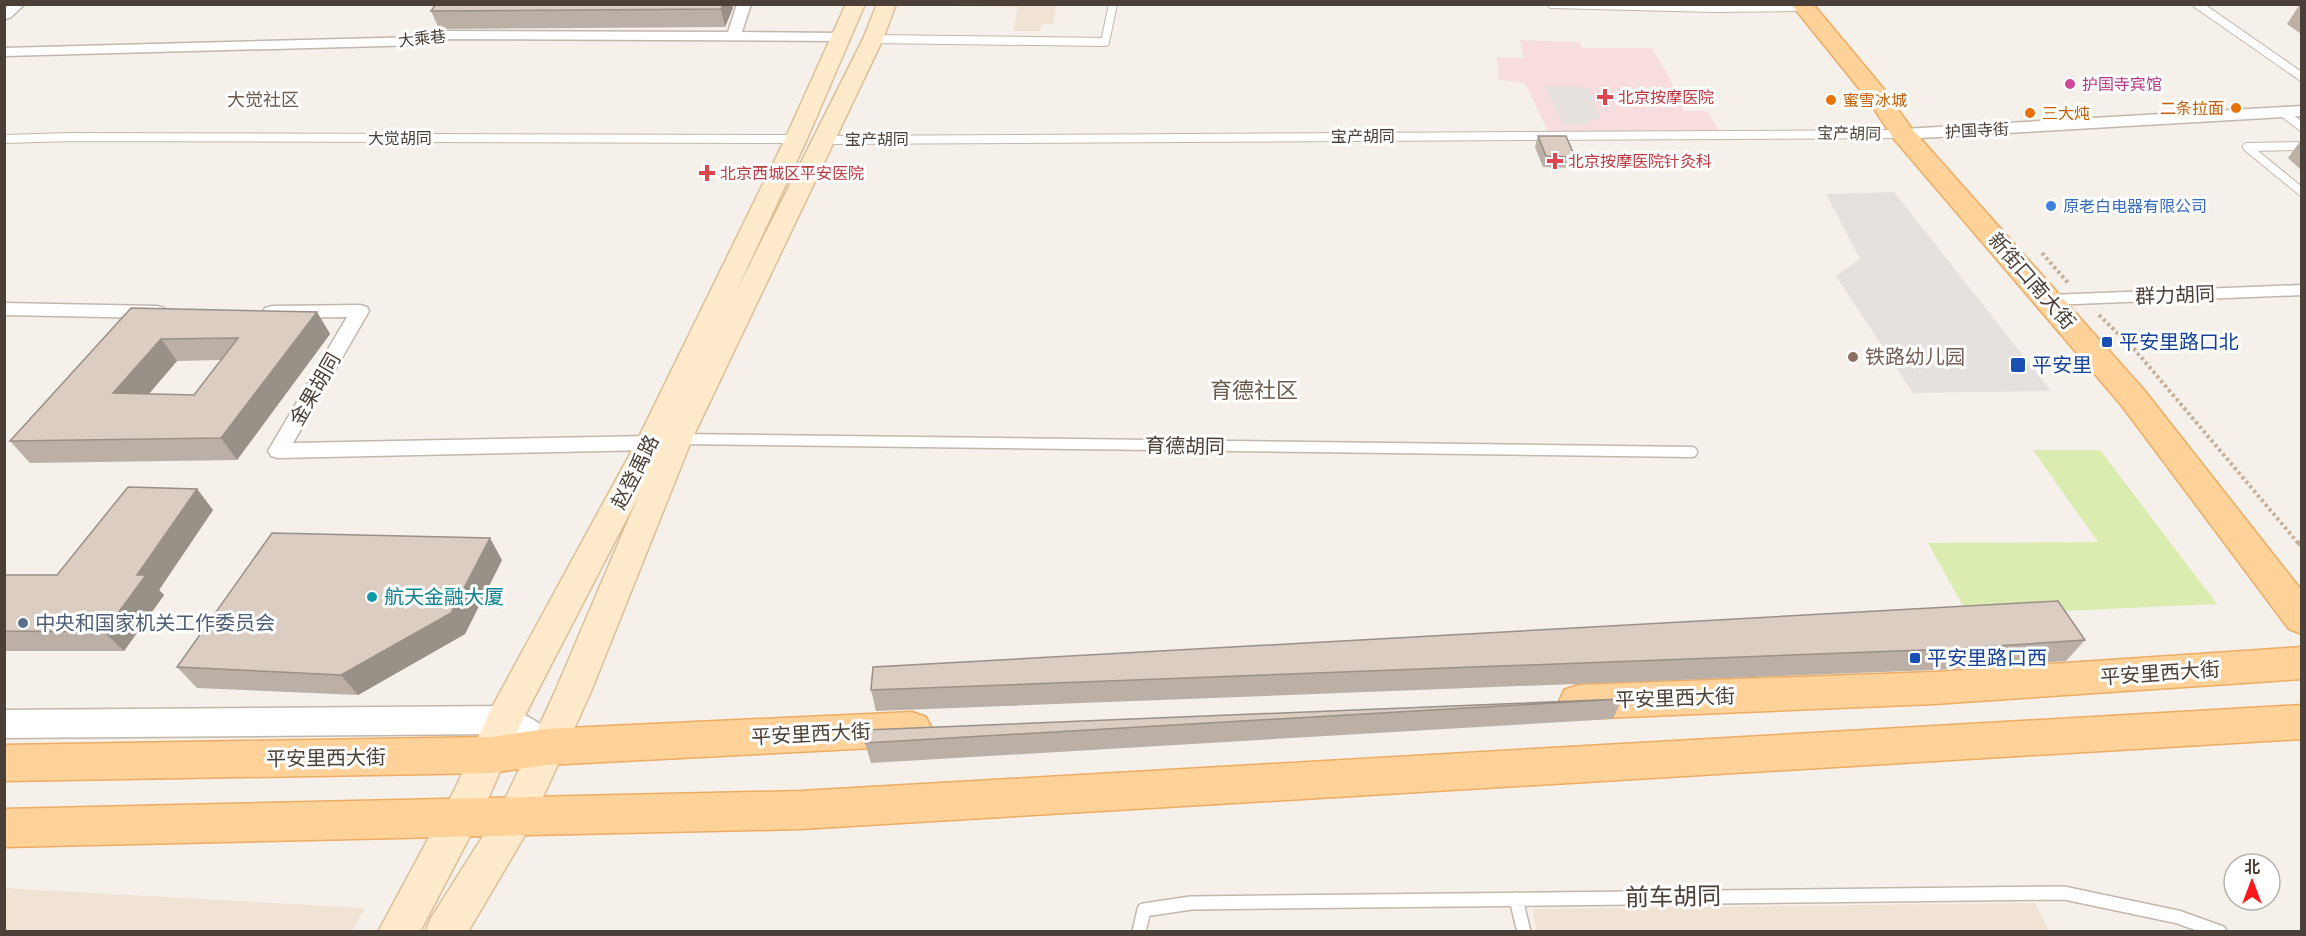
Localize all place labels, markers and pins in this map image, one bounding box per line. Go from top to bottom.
place label: 护国寺宾馆 [2082,75,2162,94]
marker: 护国寺宾馆 [2063,77,2077,91]
marker: 北京按摩医院 [1596,88,1614,106]
place label: 北京按摩医院 [1618,88,1714,107]
place label: 蜜雪冰城 [1843,91,1907,110]
marker: 蜜雪冰城 [1824,93,1838,107]
place label: 二条拉面 [2160,99,2224,118]
marker: 二条拉面 [2229,101,2243,115]
place label: 三大炖 [2042,104,2090,123]
marker: 三大炖 [2023,106,2037,120]
marker: 北京按摩医院针灸科 [1546,152,1564,170]
place label: 北京按摩医院针灸科 [1568,152,1712,171]
marker: 北京西城区平安医院 [698,164,716,182]
place label: 北京西城区平安医院 [720,164,864,183]
place label: 原老白电器有限公司 [2063,197,2207,216]
marker: 原老白电器有限公司 [2044,199,2058,213]
place label: 平安里路口北 [2119,331,2239,354]
marker: 平安里路口北 [2100,335,2114,349]
place label: 铁路幼儿园 [1865,346,1965,369]
marker: 铁路幼儿园 [1846,350,1860,364]
place label: 平安里 [2032,354,2092,377]
marker: 平安里 [2009,356,2027,374]
place label: 航天金融大厦 [384,586,504,609]
marker: 航天金融大厦 [365,590,379,604]
place label: 中央和国家机关工作委员会 [35,612,275,635]
marker: 中央和国家机关工作委员会 [16,616,30,630]
place label: 平安里路口西 [1927,647,2047,670]
marker: 平安里路口西 [1908,651,1922,665]

